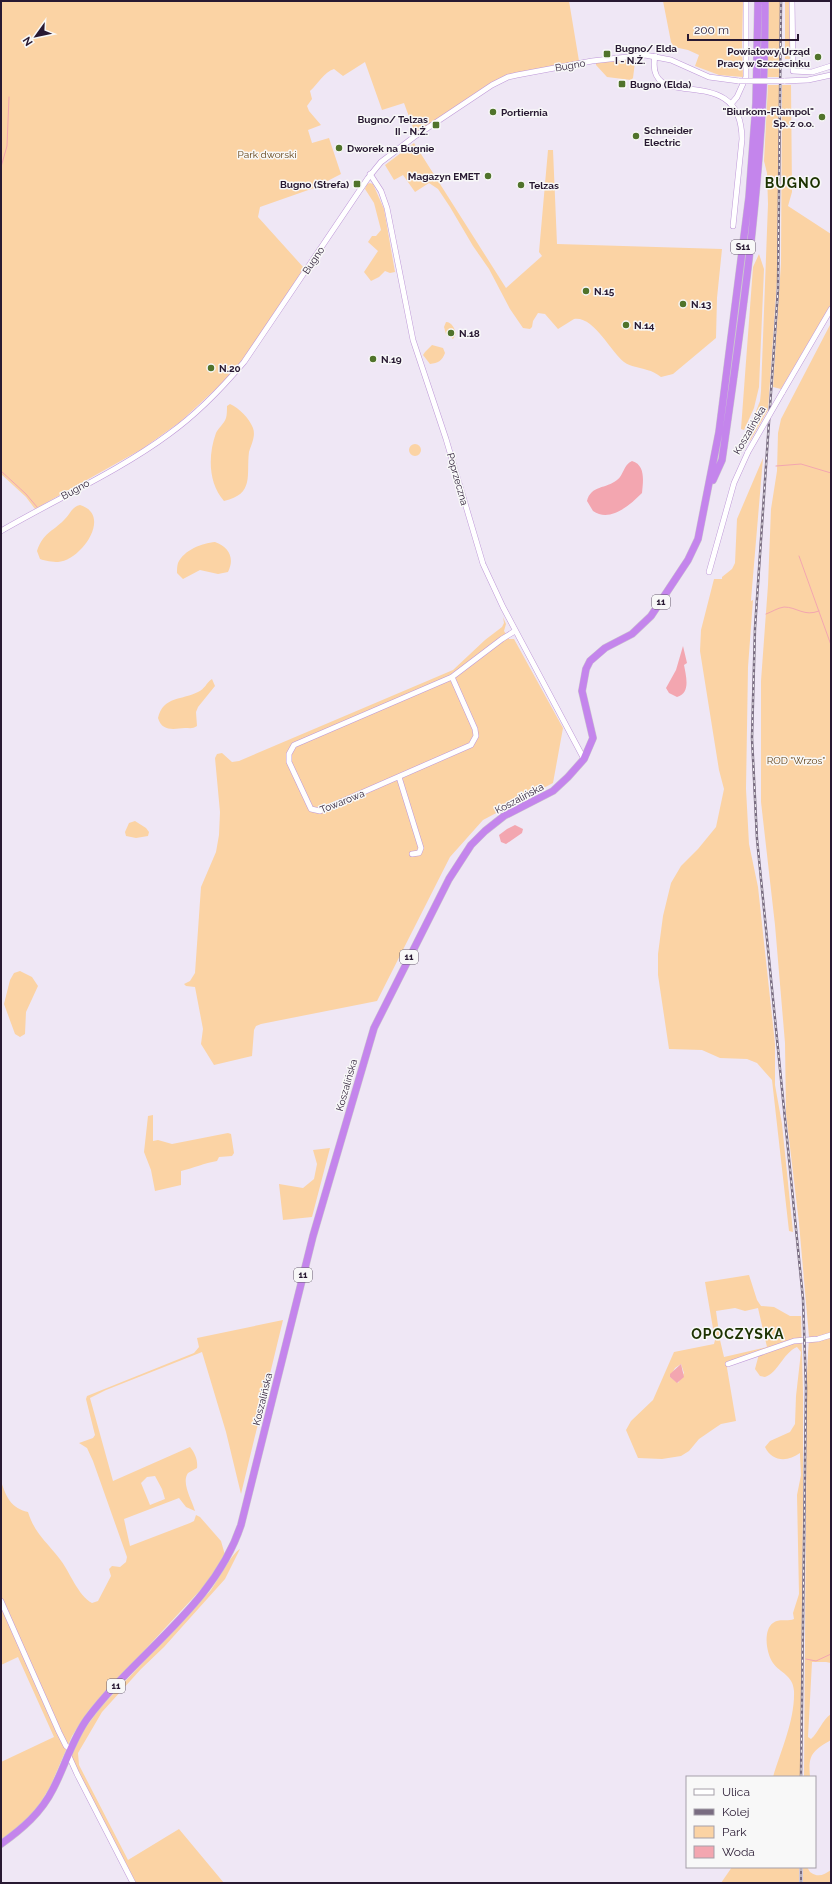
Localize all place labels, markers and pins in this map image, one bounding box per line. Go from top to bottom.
place label: Bugno/ Elda I - N.Ż. [615,43,677,66]
place label: Powiatowy Urząd Pracy w Szczecinku [717,46,811,69]
marker: Bugno/ Elda I - N.Ż. [602,49,612,59]
marker: Powiatowy Urząd Pracy w Szczecinku [813,52,823,62]
marker: Bugno (Elda) [617,79,627,89]
place label: Bugno (Elda) [630,79,691,90]
place label: "Biurkom-Flampol" Sp. z o.o. [723,106,814,129]
marker: Portiernia [488,107,498,117]
place label: Portiernia [501,107,548,118]
marker: "Biurkom-Flampol" Sp. z o.o. [817,112,827,122]
place label: Bugno/ Telzas II - N.Ż. [358,114,428,137]
marker: Bugno/ Telzas II - N.Ż. [431,120,441,130]
place label: Schneider Electric [644,125,693,148]
marker: Schneider Electric [631,131,641,141]
marker: Dworek na Bugnie [334,143,344,153]
place label: Dworek na Bugnie [347,143,434,154]
place label: Magazyn EMET [408,171,481,182]
marker: Magazyn EMET [483,171,493,181]
place label: Bugno (Strefa) [280,179,349,190]
marker: Bugno (Strefa) [352,179,362,189]
marker: Telzas [516,180,526,190]
place label: Telzas [529,180,559,191]
marker: N.15 [581,286,591,296]
place label: N.15 [594,286,615,297]
marker: N.13 [678,299,688,309]
place label: N.13 [691,299,712,310]
marker: N.14 [621,320,631,330]
place label: N.14 [634,320,655,331]
marker: N.18 [446,328,456,338]
place label: N.18 [459,328,480,339]
marker: N.19 [368,354,378,364]
place label: N.19 [381,354,402,365]
marker: N.20 [206,363,216,373]
place label: N.20 [219,363,241,374]

